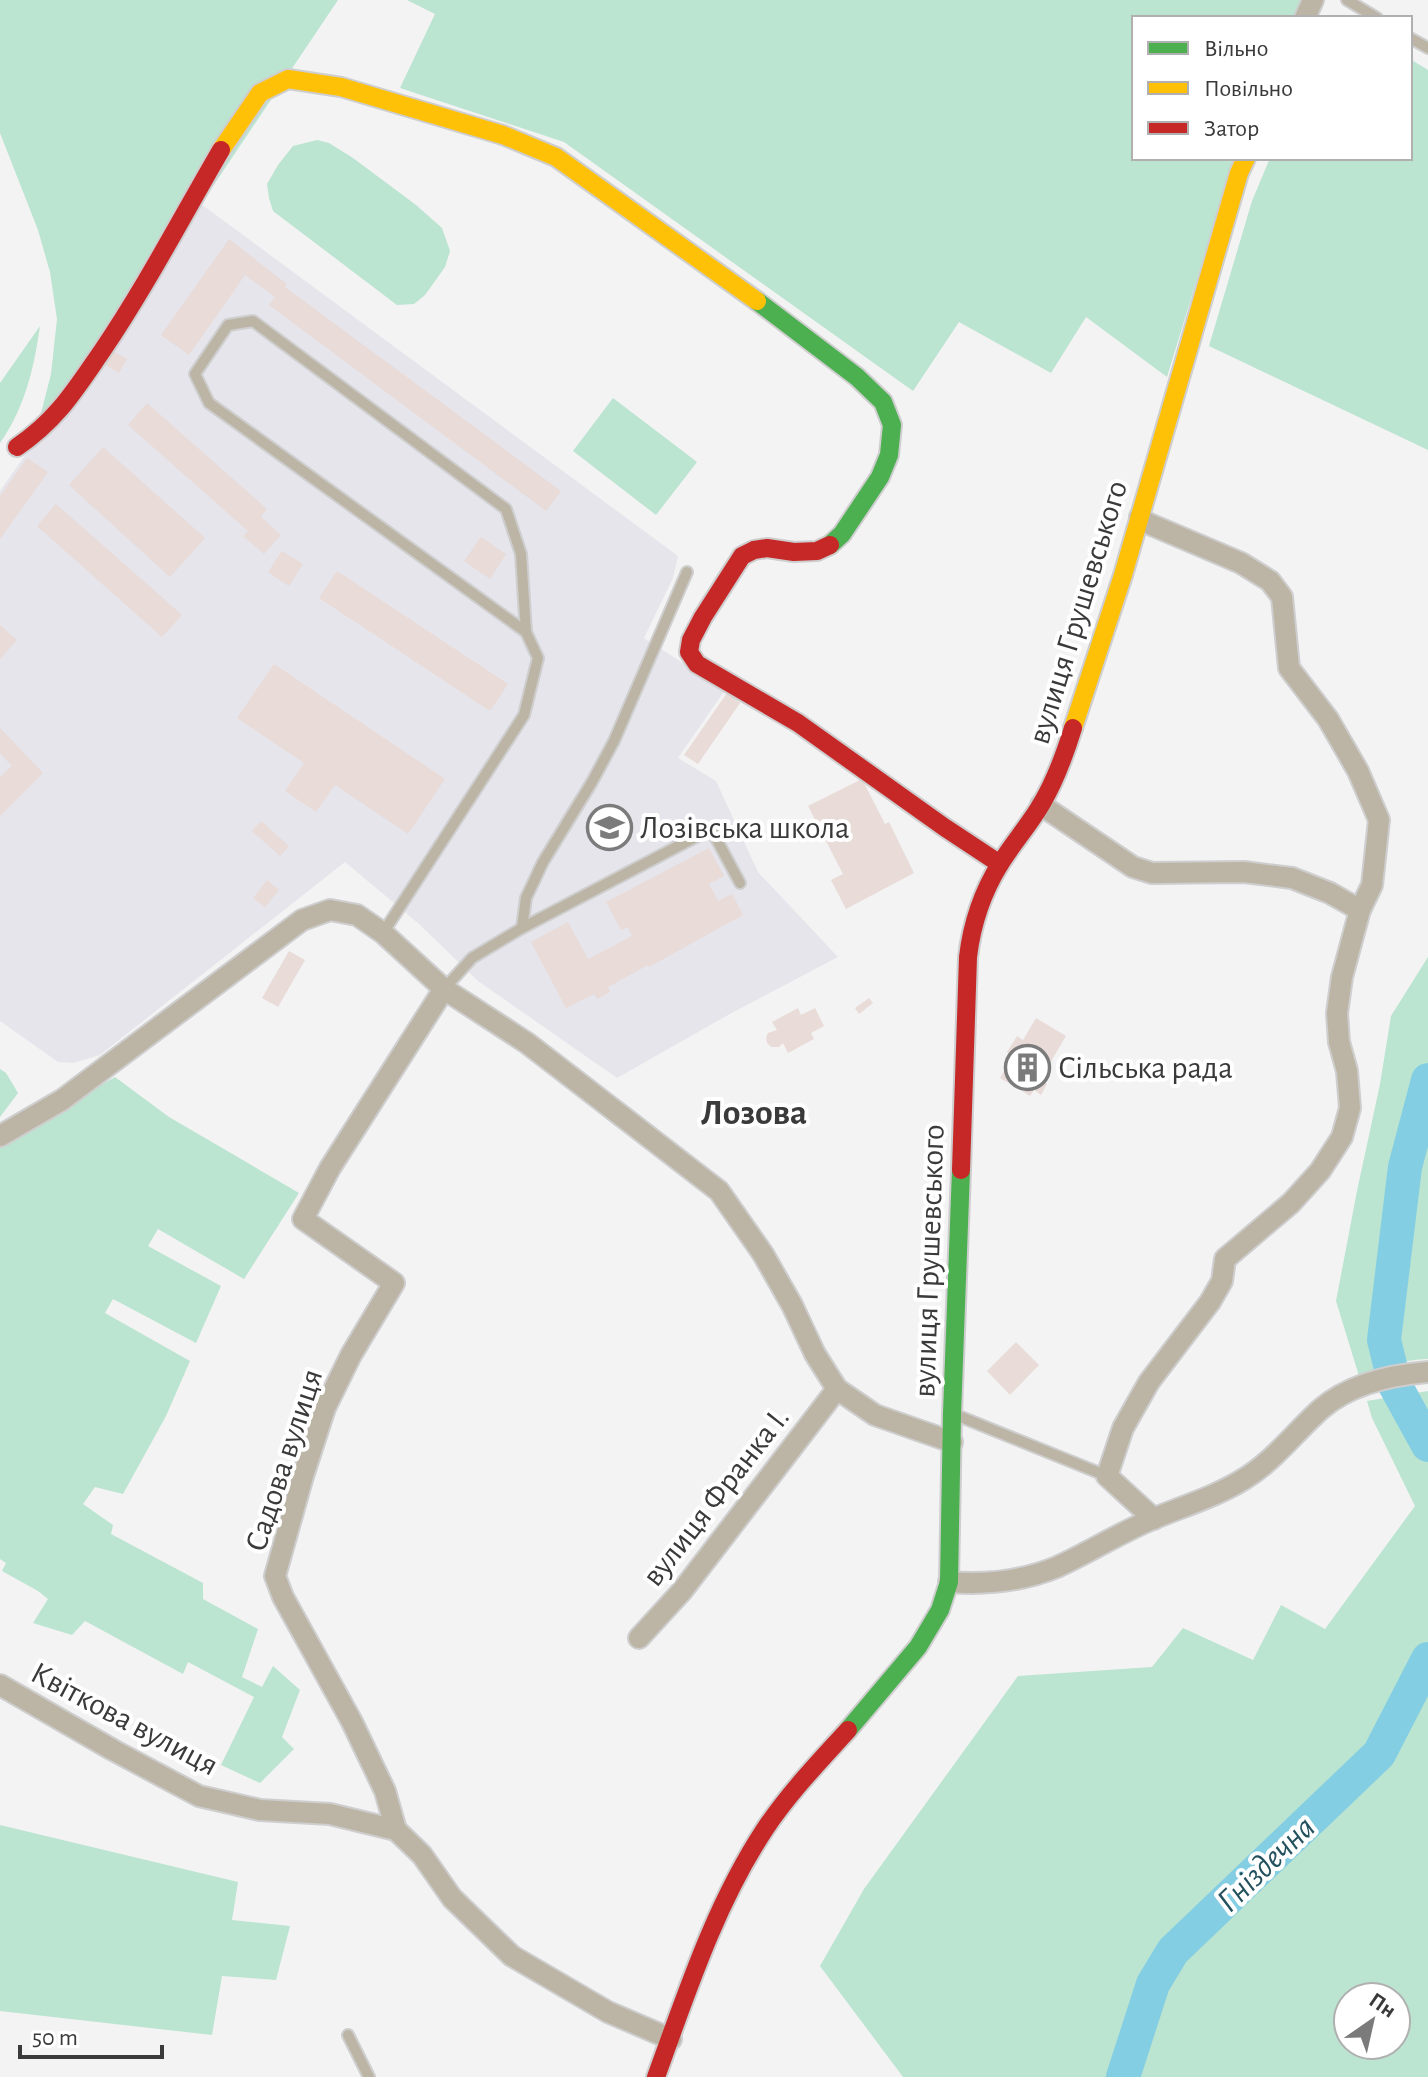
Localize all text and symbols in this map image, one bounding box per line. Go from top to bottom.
legend [1132,16,1412,160]
text: Вільно [1204,37,1269,61]
text: Повільно [1204,77,1293,101]
text: Затор [1204,117,1259,141]
street label: вулиця Грушевського [1023,477,1133,748]
school or university icon: Лозівська школа [585,803,633,851]
place label: Лозівська школа [640,812,850,844]
building icon: Сільська рада [1003,1043,1051,1091]
place label: Сільська рада [1058,1052,1233,1084]
district label: Лозова [701,1095,807,1131]
street label: вулиця Грушевського [908,1124,950,1398]
street label: Садова вулиця [239,1365,328,1555]
street label: вулиця Франка І. [636,1401,795,1592]
street label: Квіткова вулиця [26,1656,223,1782]
water label: Гніздечна [1211,1810,1322,1919]
north arrow [1332,1981,1412,2061]
text: Пн [1365,1989,1400,2022]
scale bar [20,2009,162,2059]
text: 50 m [32,2026,78,2050]

